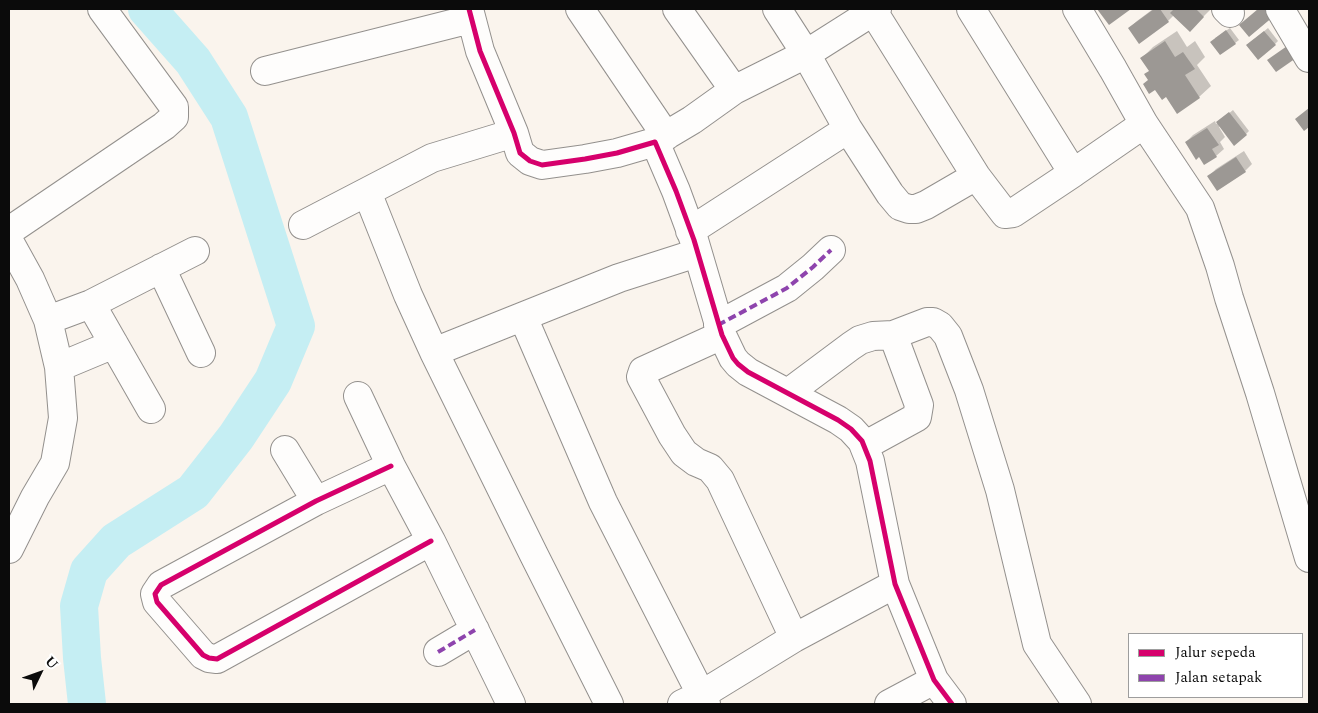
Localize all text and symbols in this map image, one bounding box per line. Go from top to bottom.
legend [1128,633,1303,698]
text: Jalur sepeda [1175,641,1256,664]
north arrow [15,648,65,698]
text: U [40,651,63,674]
text: Jalan setapak [1175,666,1262,689]

